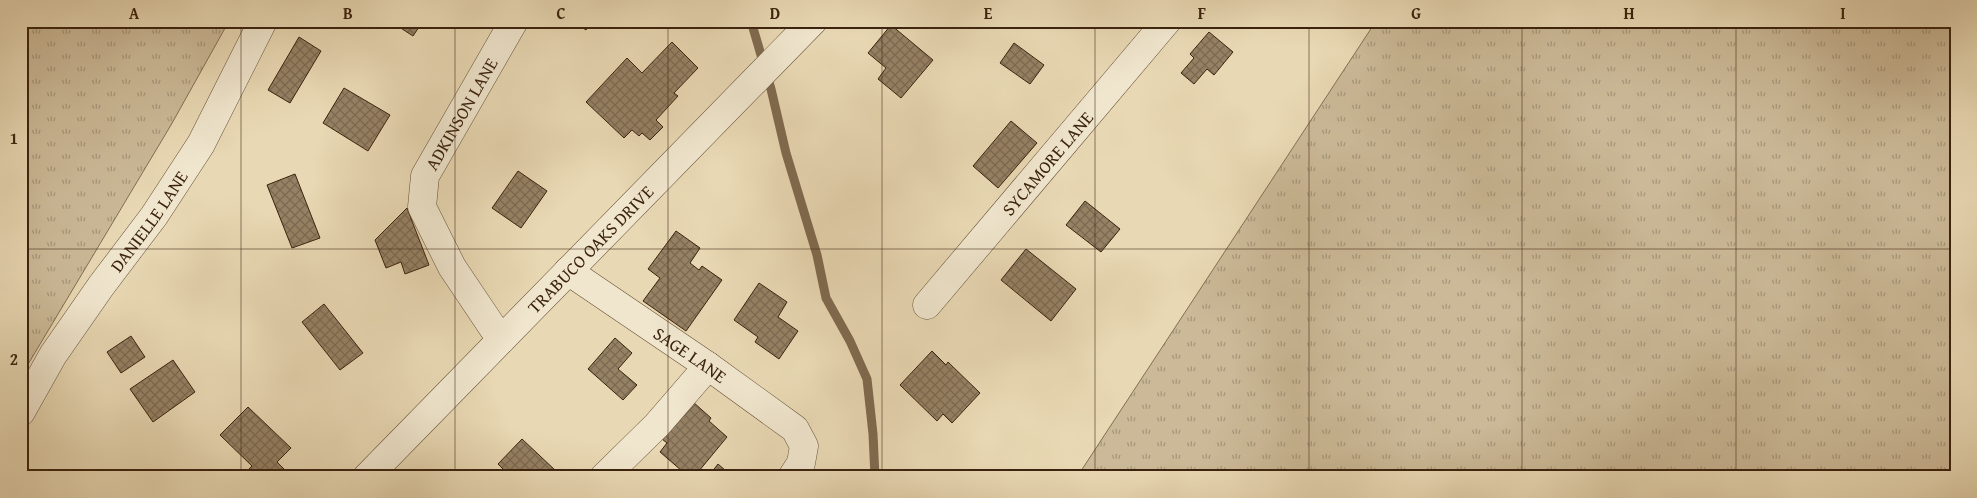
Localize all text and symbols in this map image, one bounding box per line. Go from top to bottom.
text: A [129,1,140,25]
text: B [343,1,353,25]
text: C [556,1,566,25]
text: D [770,1,780,25]
text: E [984,1,993,25]
text: F [1198,1,1206,25]
text: G [1411,1,1421,25]
text: H [1623,1,1635,25]
text: I [1840,1,1846,25]
street label: ADKINSON LANE [418,52,504,175]
street label: SYCAMORE LANE [995,105,1099,221]
text: 1 [10,126,18,150]
street label: DANIELLE LANE [103,165,194,277]
street label: TRABUCO OAKS DRIVE [521,178,659,319]
street label: SAGE LANE [648,319,733,389]
text: 2 [10,347,18,371]

